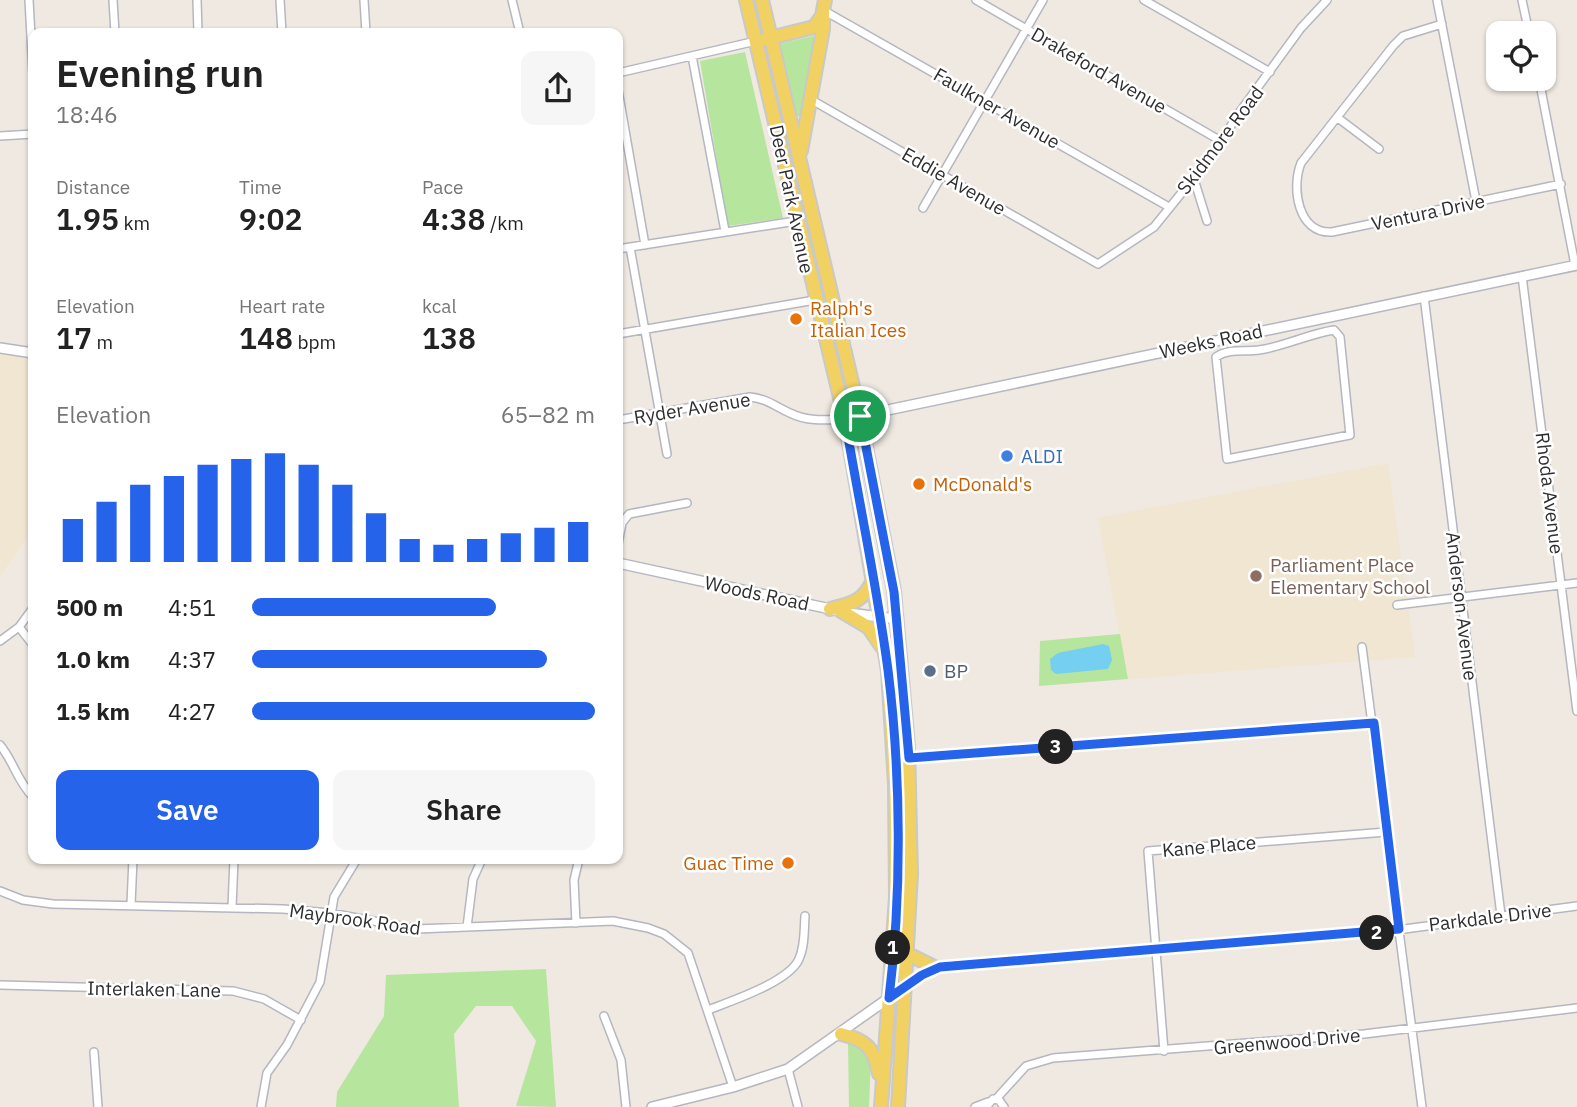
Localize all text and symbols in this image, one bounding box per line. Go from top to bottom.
street label: Drakeford Avenue [1027,21,1171,119]
map controls [1486,21,1556,91]
button: locate [1486,21,1556,91]
text: Evening run [56,48,264,97]
button: share [521,51,595,125]
street label: Faulkner Avenue [929,62,1065,154]
street label: Skidmore Road [1171,81,1269,199]
text: 18:46 [56,99,118,129]
street label: Deer Park Avenue [765,122,819,276]
street label: Eddie Avenue [898,142,1010,220]
text: Distance [56,175,130,199]
text: Time [239,175,282,199]
text: Pace [422,175,463,199]
street label: Ventura Drive [1369,188,1487,236]
text: 1.95 [56,199,119,238]
text: 9:02 [239,199,303,238]
text: 4:38 [422,199,486,238]
text: km [119,211,150,235]
text: /km [486,211,524,235]
text: Elevation [56,294,135,318]
text: Heart rate [239,294,325,318]
text: kcal [422,294,457,318]
place label: Ralph's Italian Ices [810,296,906,342]
marker: Ralph's Italian Ices [788,311,804,327]
text: 17 [56,318,92,357]
text: 148 [239,318,293,357]
text: 138 [422,318,476,357]
street label: Weeks Road [1157,318,1265,364]
text: m [92,330,113,354]
text: bpm [293,330,336,354]
pin [830,386,890,446]
street label: Ryder Avenue [632,387,752,429]
icon: arrive [841,397,879,435]
text: Elevation [56,399,151,429]
text: 65–82 m [501,399,595,429]
street label: Rhoda Avenue [1531,431,1569,555]
place label: ALDI [1021,444,1063,468]
marker: ALDI [999,448,1015,464]
place label: McDonald's [933,472,1032,496]
marker: McDonald's [911,476,927,492]
street label: Anderson Avenue [1441,530,1483,682]
place label: Parliament Place Elementary School [1270,553,1430,599]
marker: Parliament Place Elementary School [1248,568,1264,584]
street label: Woods Road [702,570,812,616]
text: 500 m [56,592,123,622]
text: 4:51 [168,592,216,622]
text: 1.0 km [56,644,130,674]
text: 4:37 [168,644,216,674]
place label: BP [944,659,968,683]
marker: BP [922,663,938,679]
text: 1.5 km [56,696,130,726]
text: 4:27 [168,696,216,726]
pin: 3 [1038,730,1074,764]
text: 3 [1050,734,1061,758]
button: Save [56,770,319,850]
button: Share [333,770,595,850]
street label: Kane Place [1161,830,1257,862]
place label: Guac Time [683,851,774,875]
marker: Guac Time [780,855,796,871]
street label: Maybrook Road [288,898,422,940]
street label: Parkdale Drive [1427,898,1553,936]
pin: 2 [1360,916,1394,950]
text: 2 [1371,920,1382,944]
pin: 1 [876,930,910,965]
text: 1 [887,935,898,959]
street label: Interlaken Lane [87,976,221,1002]
street label: Greenwood Drive [1213,1023,1361,1059]

